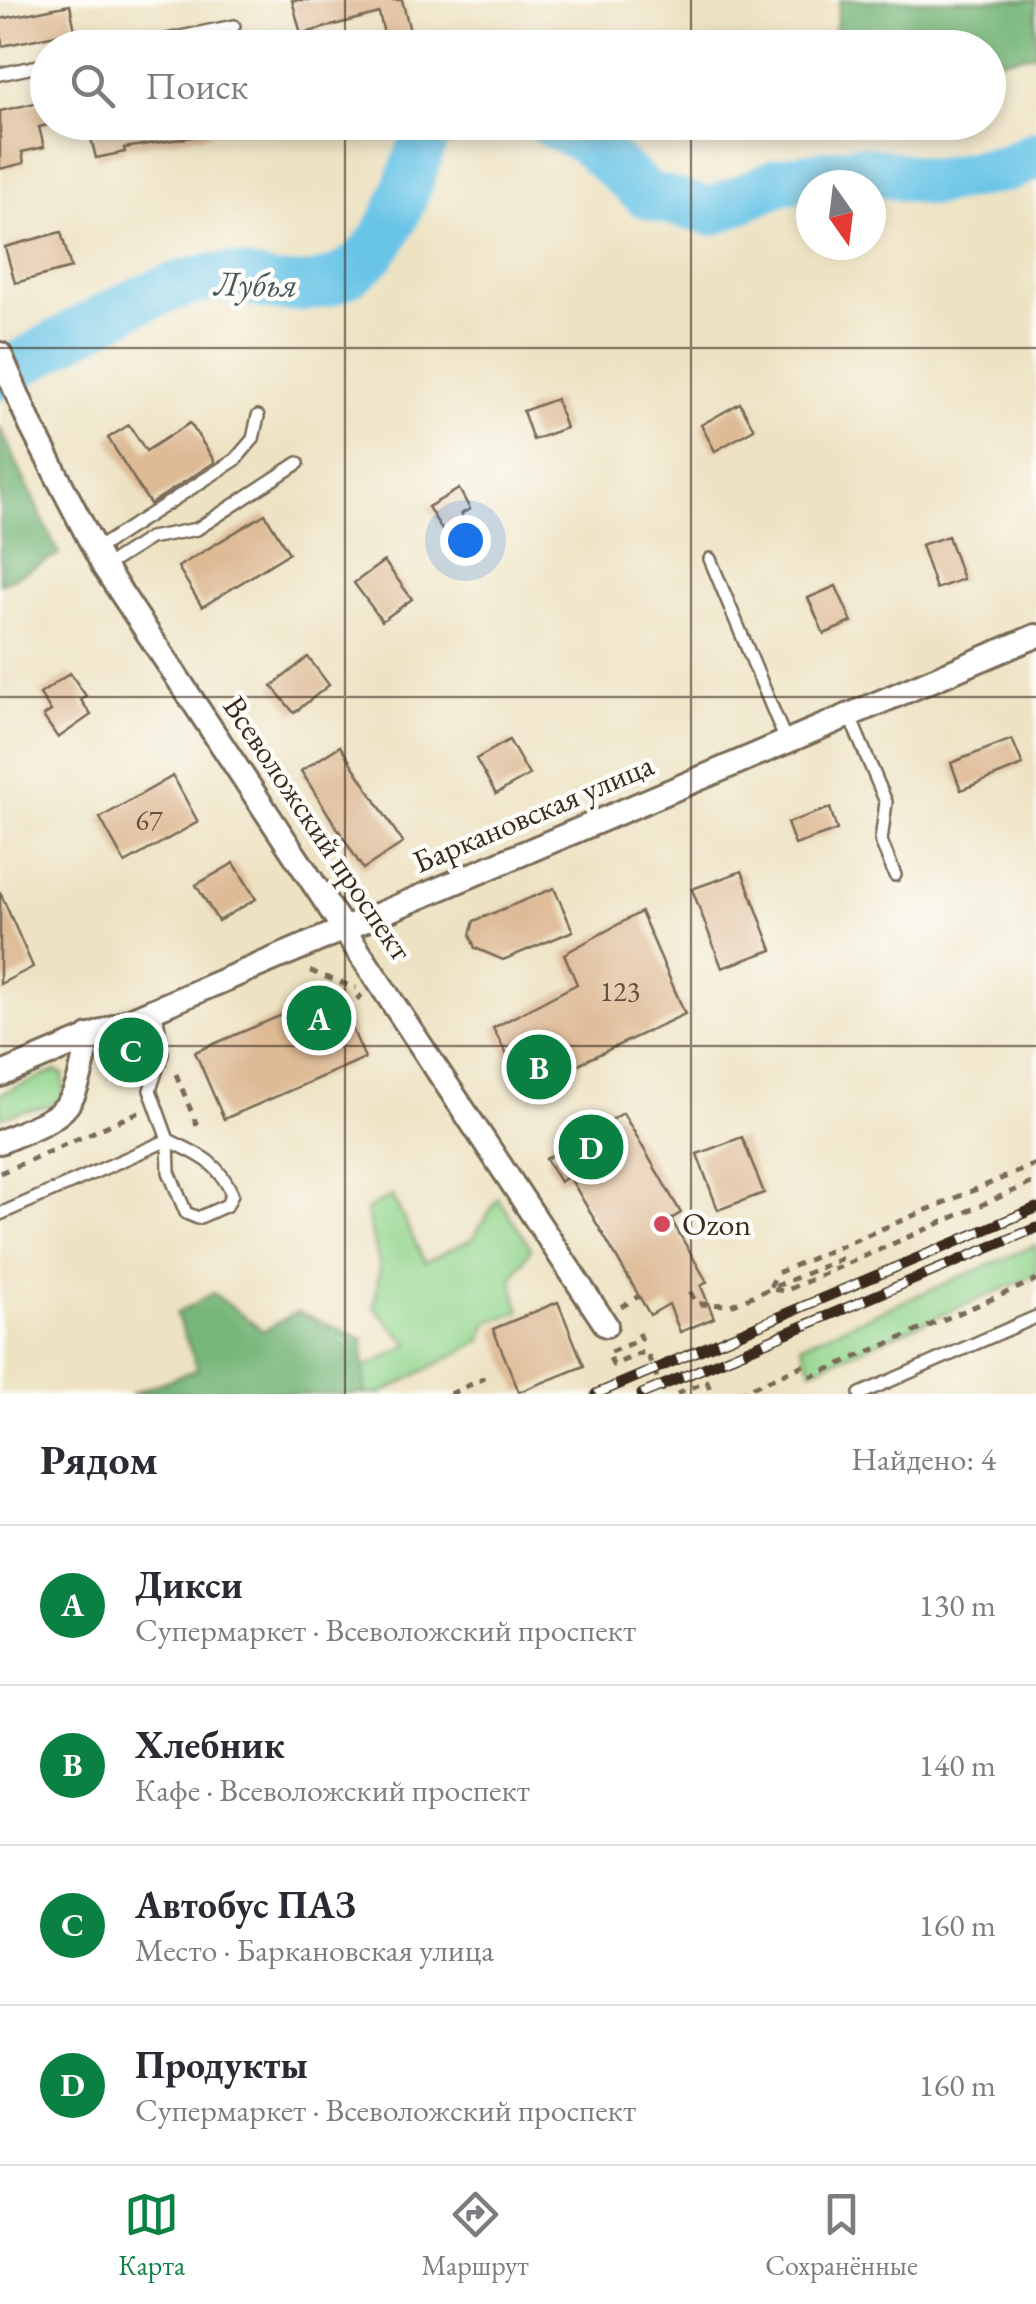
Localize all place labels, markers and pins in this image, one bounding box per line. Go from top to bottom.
pin: A [286,980,352,1056]
pin: C [98,1012,164,1088]
pin: B [506,1030,572,1104]
pin: D [558,1110,624,1184]
place label: Ozon [682,1203,751,1245]
marker: Ozon [651,1213,673,1235]

